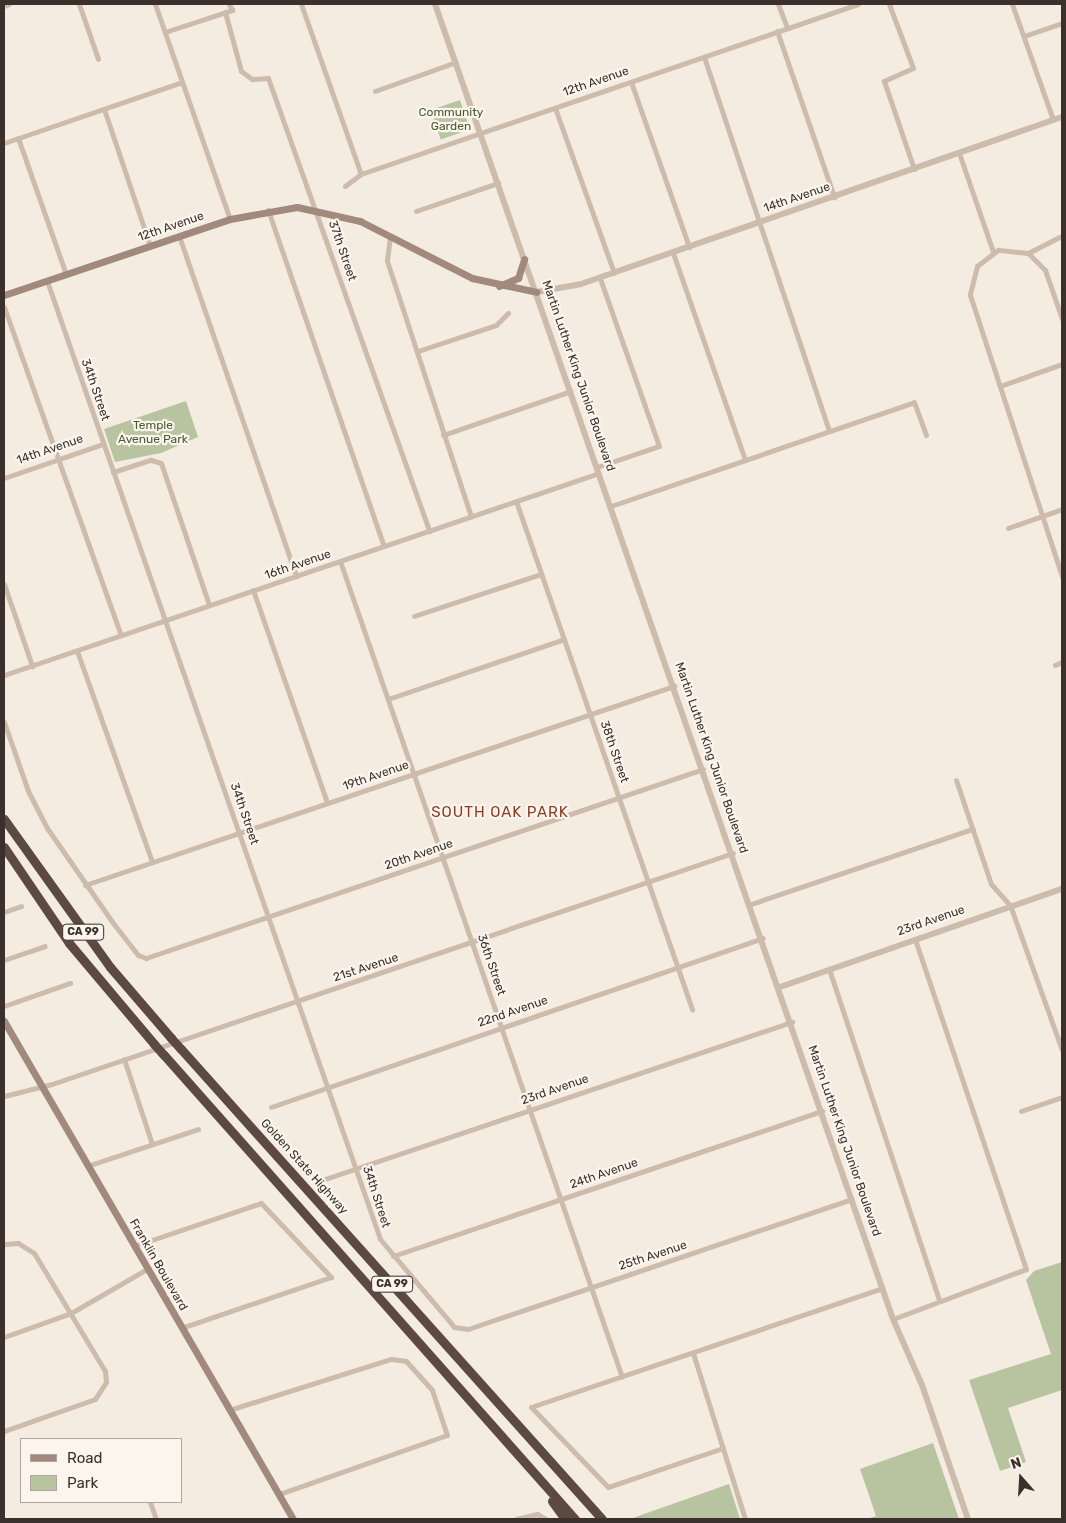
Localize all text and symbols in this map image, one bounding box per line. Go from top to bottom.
street label: 12th Avenue [561,64,631,100]
park label: Community Garden [419,106,483,134]
street label: 14th Avenue [762,180,832,216]
street label: 12th Avenue [136,209,206,245]
street label: 37th Street [325,219,359,283]
street label: Martin Luther King Junior Boulevard [538,278,618,474]
street label: 34th Street [78,357,112,423]
park label: Temple Avenue Park [118,419,188,447]
street label: 14th Avenue [15,432,85,468]
street label: 16th Avenue [263,547,333,583]
street label: Martin Luther King Junior Boulevard [671,660,751,856]
street label: 38th Street [597,719,631,785]
street label: 19th Avenue [341,758,411,794]
street label: 34th Street [227,781,261,847]
district label: SOUTH OAK PARK [429,804,571,822]
street label: 20th Avenue [383,837,455,873]
street label: 23rd Avenue [895,903,967,939]
road number: CA 99 [62,924,104,940]
street label: 36th Street [474,932,508,998]
street label: 21st Avenue [331,951,401,985]
street label: 22nd Avenue [476,993,550,1031]
street label: Martin Luther King Junior Boulevard [804,1043,884,1239]
street label: 23rd Avenue [519,1072,591,1108]
street label: Golden State Highway [257,1116,351,1218]
street label: 24th Avenue [568,1156,640,1192]
street label: 34th Street [359,1164,393,1230]
street label: Franklin Boulevard [126,1217,190,1313]
street label: 25th Avenue [617,1238,689,1274]
road number: CA 99 [371,1276,413,1292]
legend [20,1438,182,1503]
text: Road [67,1449,103,1467]
north arrow [996,1453,1046,1503]
text: N [1008,1454,1023,1473]
text: Park [67,1474,98,1492]

